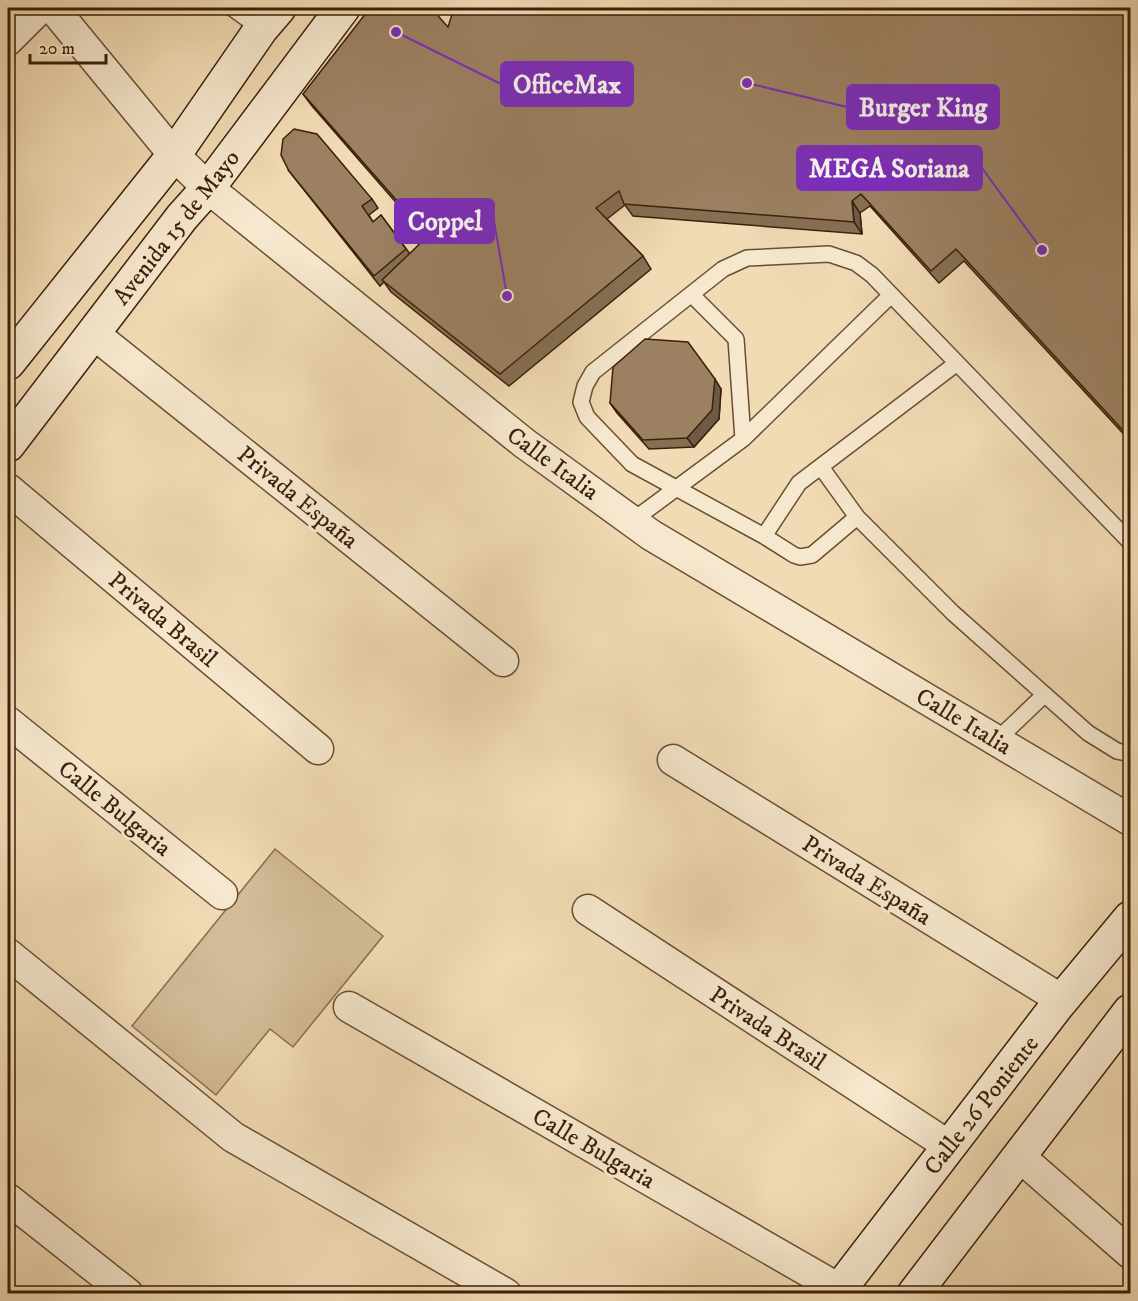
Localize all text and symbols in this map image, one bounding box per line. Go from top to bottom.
scale bar [30,27,106,65]
text: 20 m [39,38,75,60]
callout: OfficeMax [501,62,633,106]
text: OfficeMax [513,69,621,102]
callout: Burger King [847,85,999,129]
text: Burger King [859,92,989,125]
street label: Avenida 15 de Mayo [107,144,247,311]
callout: MEGA Soriana [797,146,982,190]
text: MEGA Soriana [809,153,970,186]
callout: Coppel [395,199,494,243]
text: Coppel [408,206,483,239]
street label: Calle Italia [500,420,605,508]
street label: Privada España [231,440,365,556]
street label: Privada Brasil [102,566,223,674]
street label: Calle Italia [910,682,1018,763]
street label: Calle Bulgaria [52,754,178,864]
street label: Privada España [796,829,937,933]
street label: Privada Brasil [704,980,832,1078]
street label: Calle 26 Poniente [918,1030,1046,1181]
street label: Calle Bulgaria [527,1102,661,1196]

